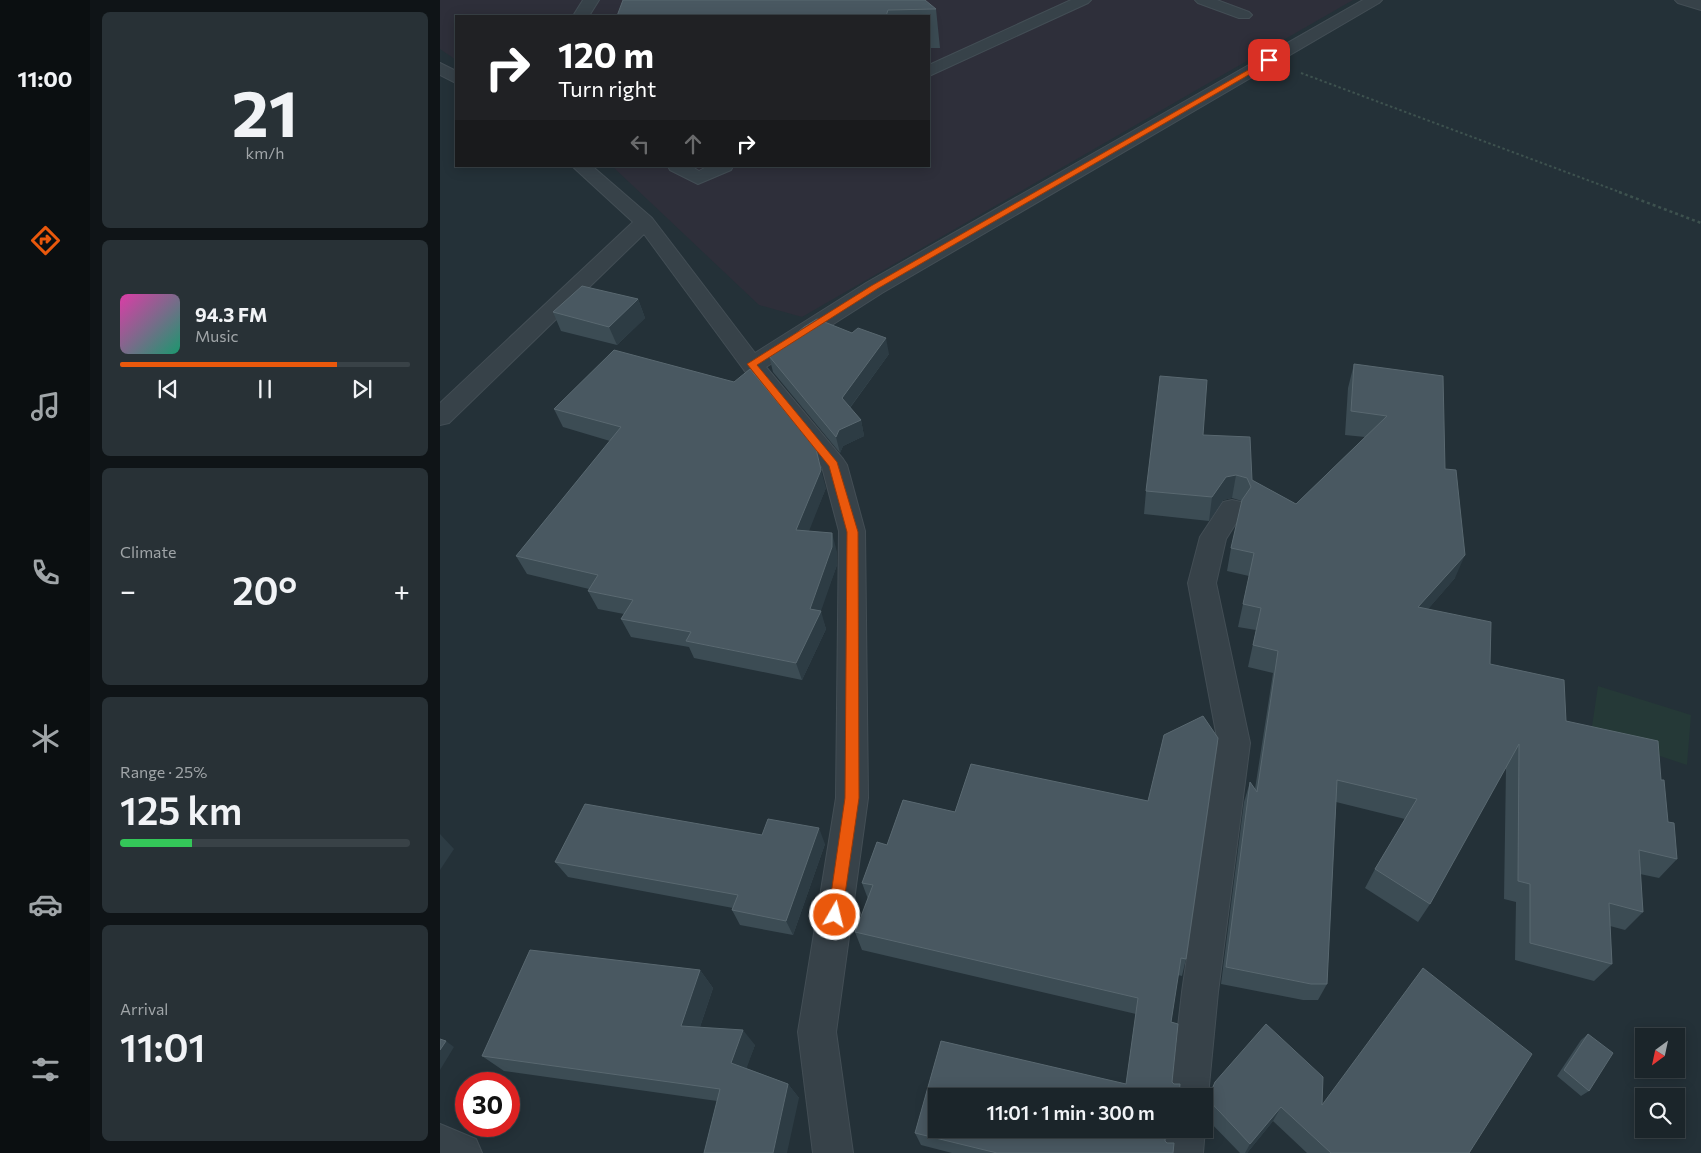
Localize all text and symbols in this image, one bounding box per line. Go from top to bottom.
text: 120 m [558,32,654,75]
icon: right [475,35,540,100]
pin [1248,39,1290,81]
icon: arrive [1255,46,1283,74]
text: 11:00 [18,65,72,92]
text: 21 [232,71,298,150]
text: Turn right [558,75,656,102]
icon: left [626,130,654,158]
icon: ahead [679,130,707,158]
icon: right [732,130,760,158]
text: km/h [246,143,284,162]
icon: directions [28,223,63,258]
text: 94.3 FM [195,303,267,326]
text: Music [195,326,239,345]
icon: previous [154,375,182,403]
icon: pause [251,375,279,403]
icon: next [348,375,376,403]
icon: music [28,389,63,424]
text: Climate [120,542,176,561]
icon: phone [28,555,63,590]
text: 20° [232,566,297,613]
text: − [120,573,136,607]
text: + [394,573,410,607]
icon: climate [28,721,63,756]
text: Range · 25% [120,762,207,781]
text: 125 km [120,786,242,833]
icon: car [28,887,63,922]
position arrow [808,888,860,940]
text: Arrival [120,999,168,1018]
text: 11:01 [120,1023,205,1070]
north arrow [1635,1028,1685,1078]
map controls [1635,1028,1685,1138]
icon: filters [28,1052,63,1087]
speed limit sign: 30 [455,1072,520,1137]
button: search [1635,1088,1685,1138]
text: 11:01 · 1 min · 300 m [987,1101,1155,1124]

